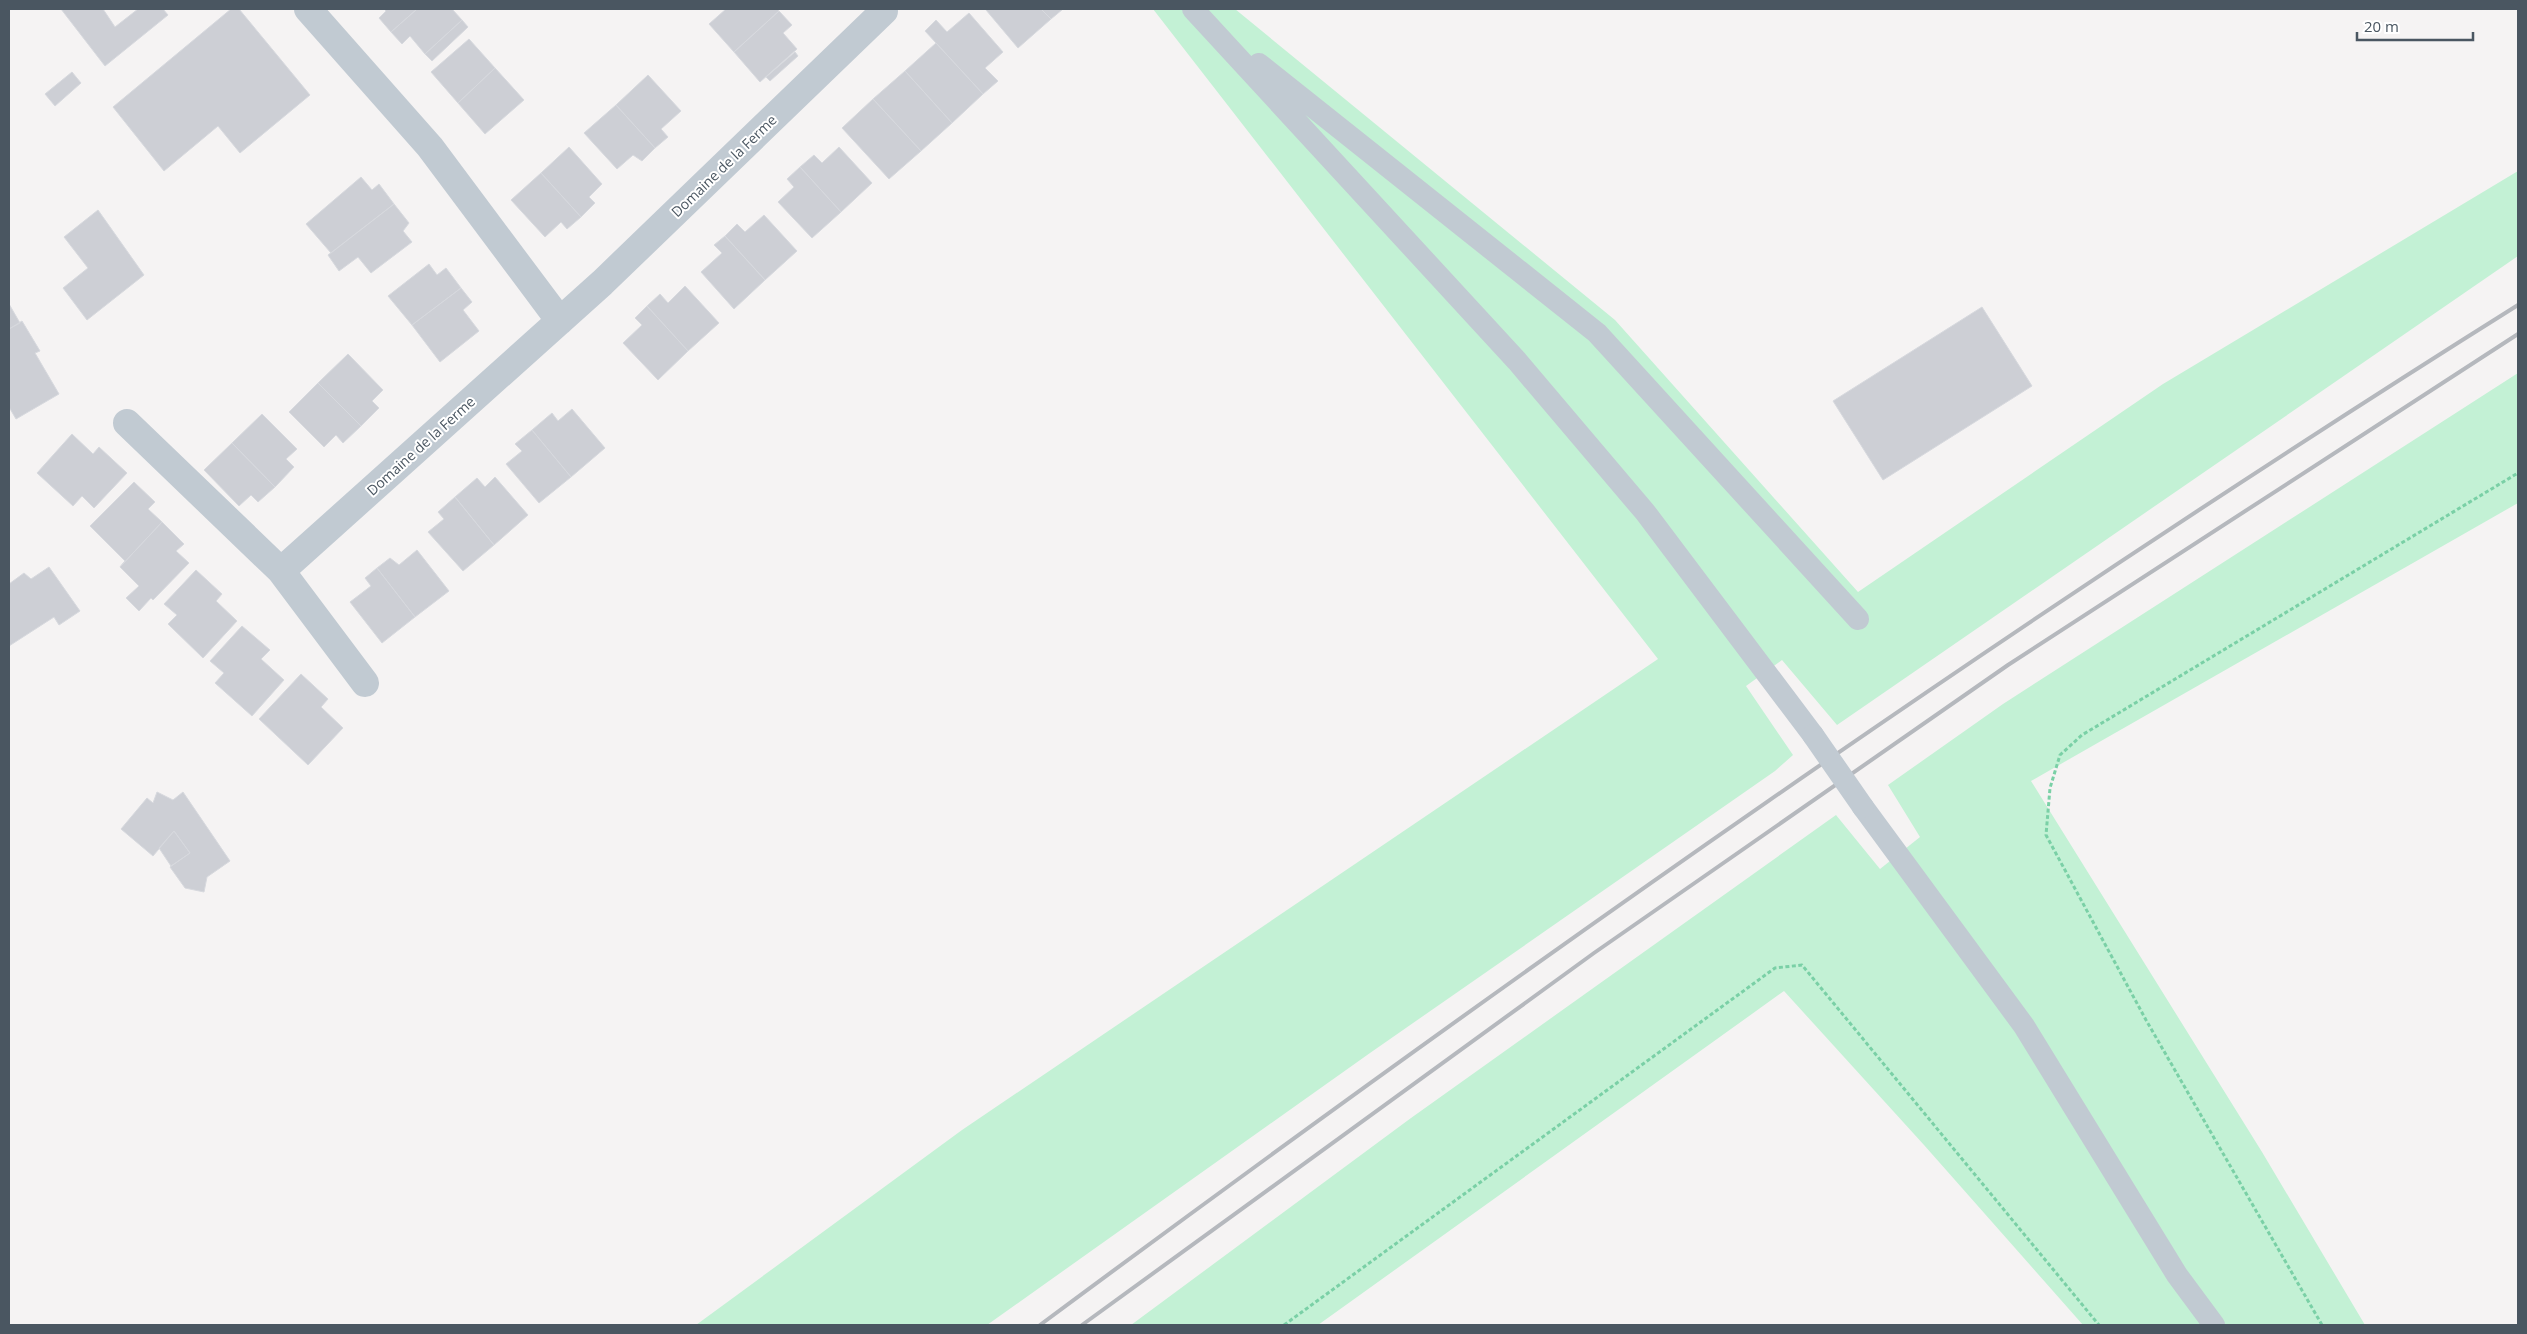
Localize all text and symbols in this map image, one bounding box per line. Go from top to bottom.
scale bar [2357,10,2473,42]
text: 20 m [2364,16,2399,36]
street label: Domaine de la Ferme [667,110,781,221]
street label: Domaine de la Ferme [362,392,479,499]

